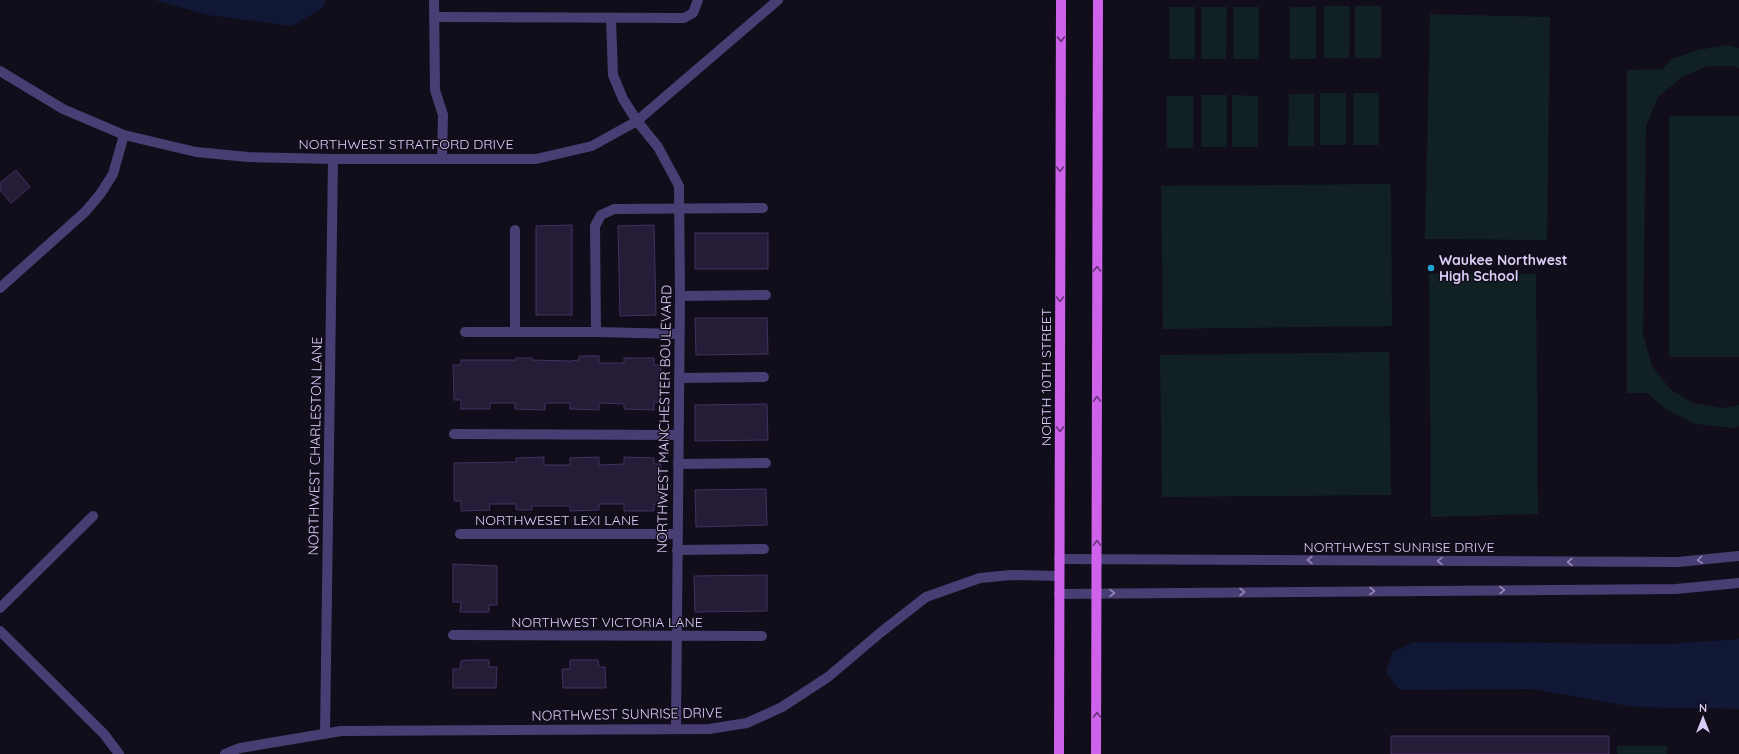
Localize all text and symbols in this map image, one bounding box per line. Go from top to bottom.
one-way arrow [1057,36,1065,42]
street label: NORTHWEST STRATFORD DRIVE [299,135,513,153]
one-way arrow [1056,166,1064,172]
place label: Waukee Northwest High School [1439,251,1568,285]
marker: Waukee Northwest High School [1426,263,1436,273]
one-way arrow [1093,266,1101,272]
street label: NORTHWEST MANCHESTER BOULEVARD [653,285,675,553]
one-way arrow [1056,296,1064,302]
street label: NORTH 10TH STREET [1037,308,1055,446]
street label: NORTHWEST CHARLESTON LANE [304,336,326,556]
one-way arrow [1093,396,1101,402]
one-way arrow [1056,426,1064,432]
street label: NORTHWESET LEXI LANE [475,511,639,529]
street label: NORTHWEST SUNRISE DRIVE [1303,538,1495,556]
one-way arrow [1093,540,1101,546]
one-way arrow [1697,555,1703,564]
one-way arrow [1307,556,1313,564]
one-way arrow [1437,557,1443,565]
one-way arrow [1567,558,1573,566]
one-way arrow [1499,586,1505,594]
one-way arrow [1369,587,1375,595]
one-way arrow [1239,588,1245,596]
one-way arrow [1109,589,1115,597]
street label: NORTHWEST VICTORIA LANE [511,613,703,631]
north arrow [1683,698,1723,738]
text: N [1699,701,1707,715]
street label: NORTHWEST SUNRISE DRIVE [531,703,723,725]
one-way arrow [1093,712,1101,718]

